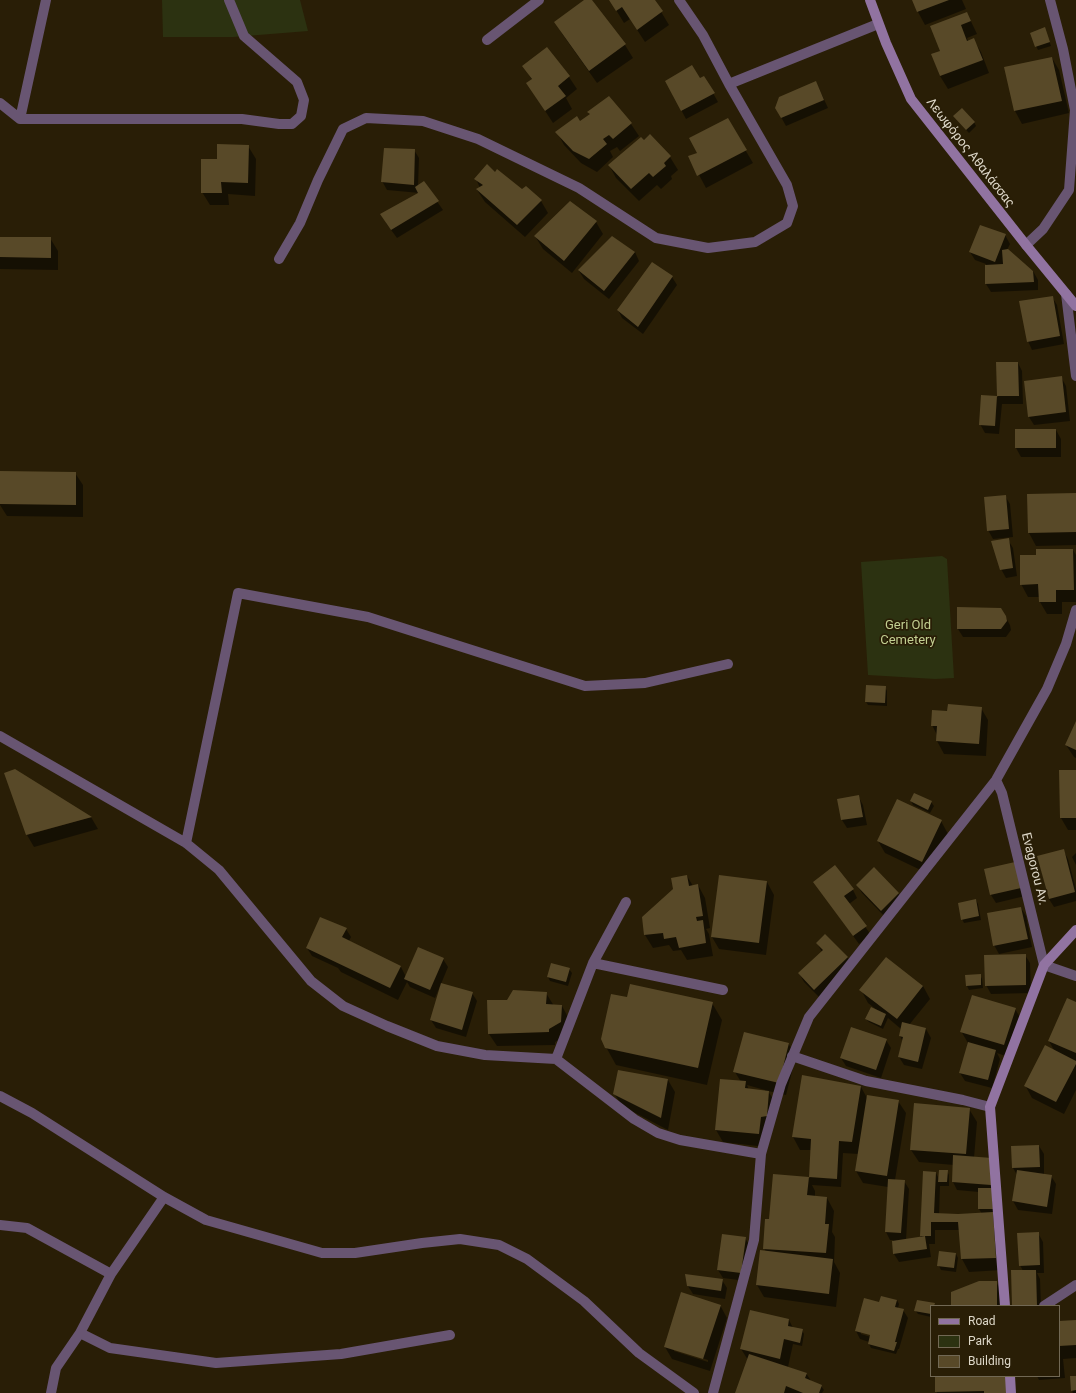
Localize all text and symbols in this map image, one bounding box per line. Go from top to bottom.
street label: Λεωφόρος Αθαλάσσας [922,95,1018,211]
park label: Geri Old Cemetery [880,618,936,649]
street label: Evagorou Av. [1017,831,1051,907]
legend [930,1305,1060,1377]
text: Road [968,1314,996,1328]
text: Park [968,1334,992,1348]
text: Building [968,1354,1011,1368]

